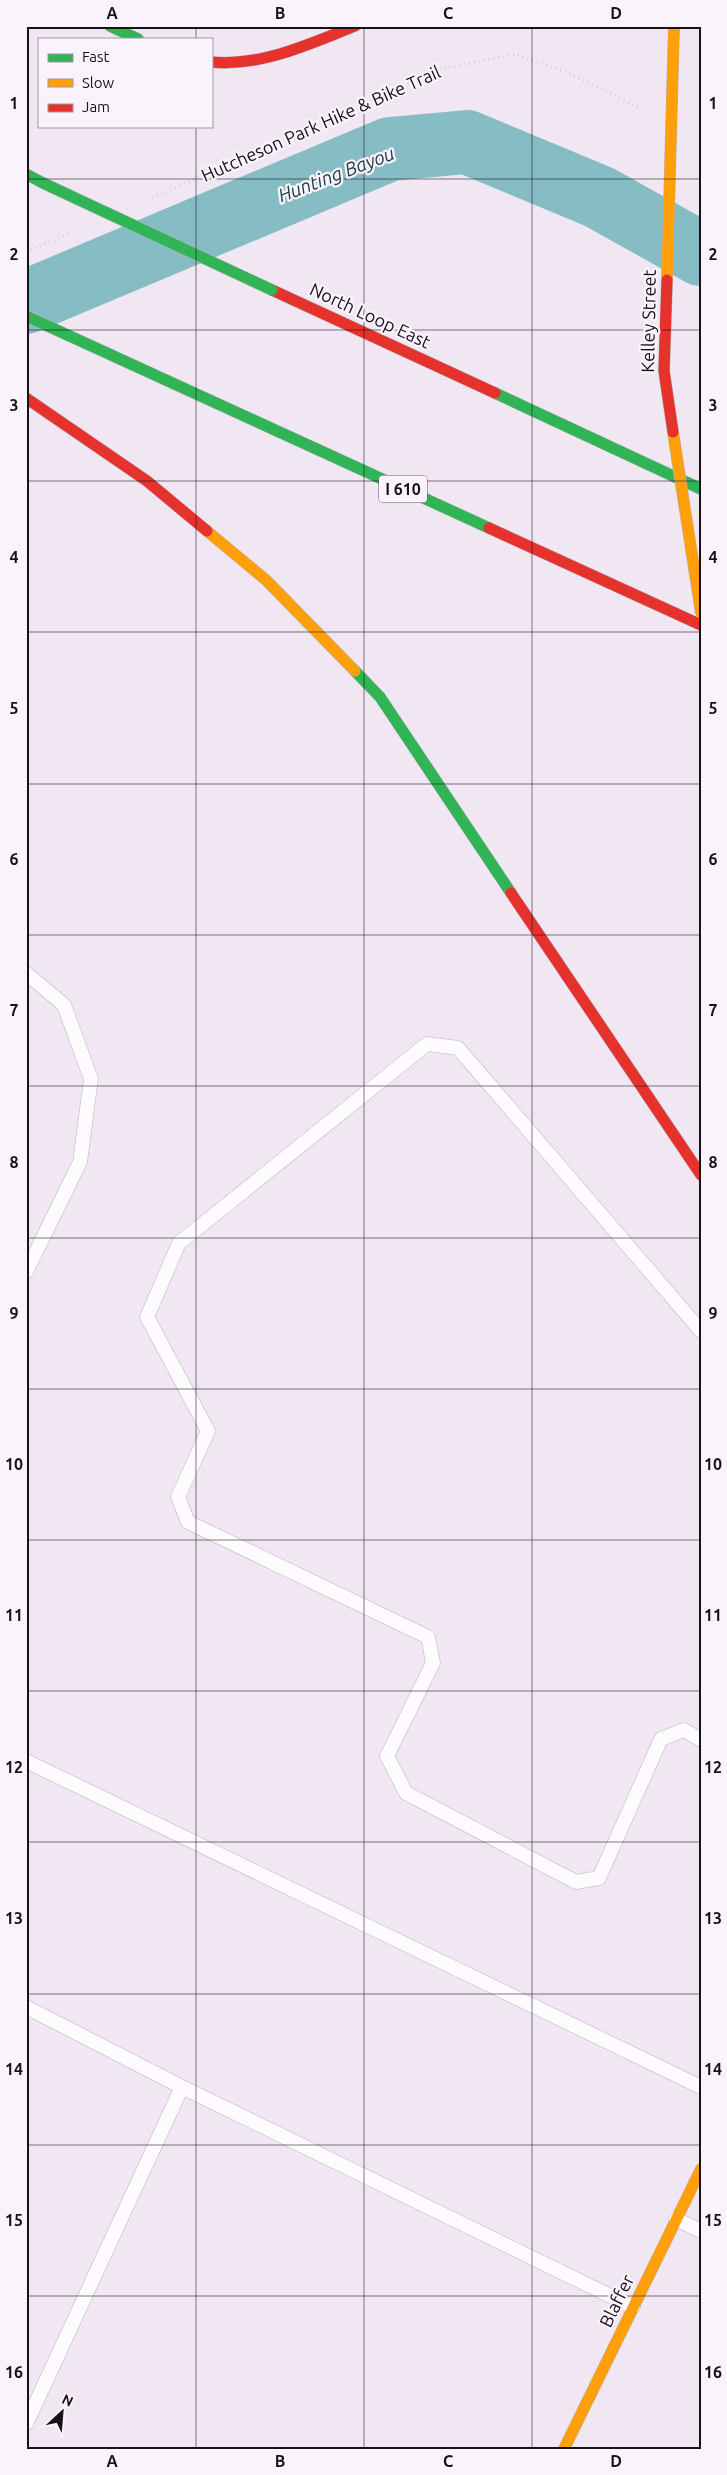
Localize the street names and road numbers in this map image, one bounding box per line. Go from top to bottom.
street label: Hutcheson Park Hike & Bike Trail [198,61,444,185]
street label: Kelley Street [637,269,659,373]
street label: North Loop East [307,278,434,352]
road number: I 610 [379,476,427,502]
street label: Blaffer [595,2271,637,2330]

